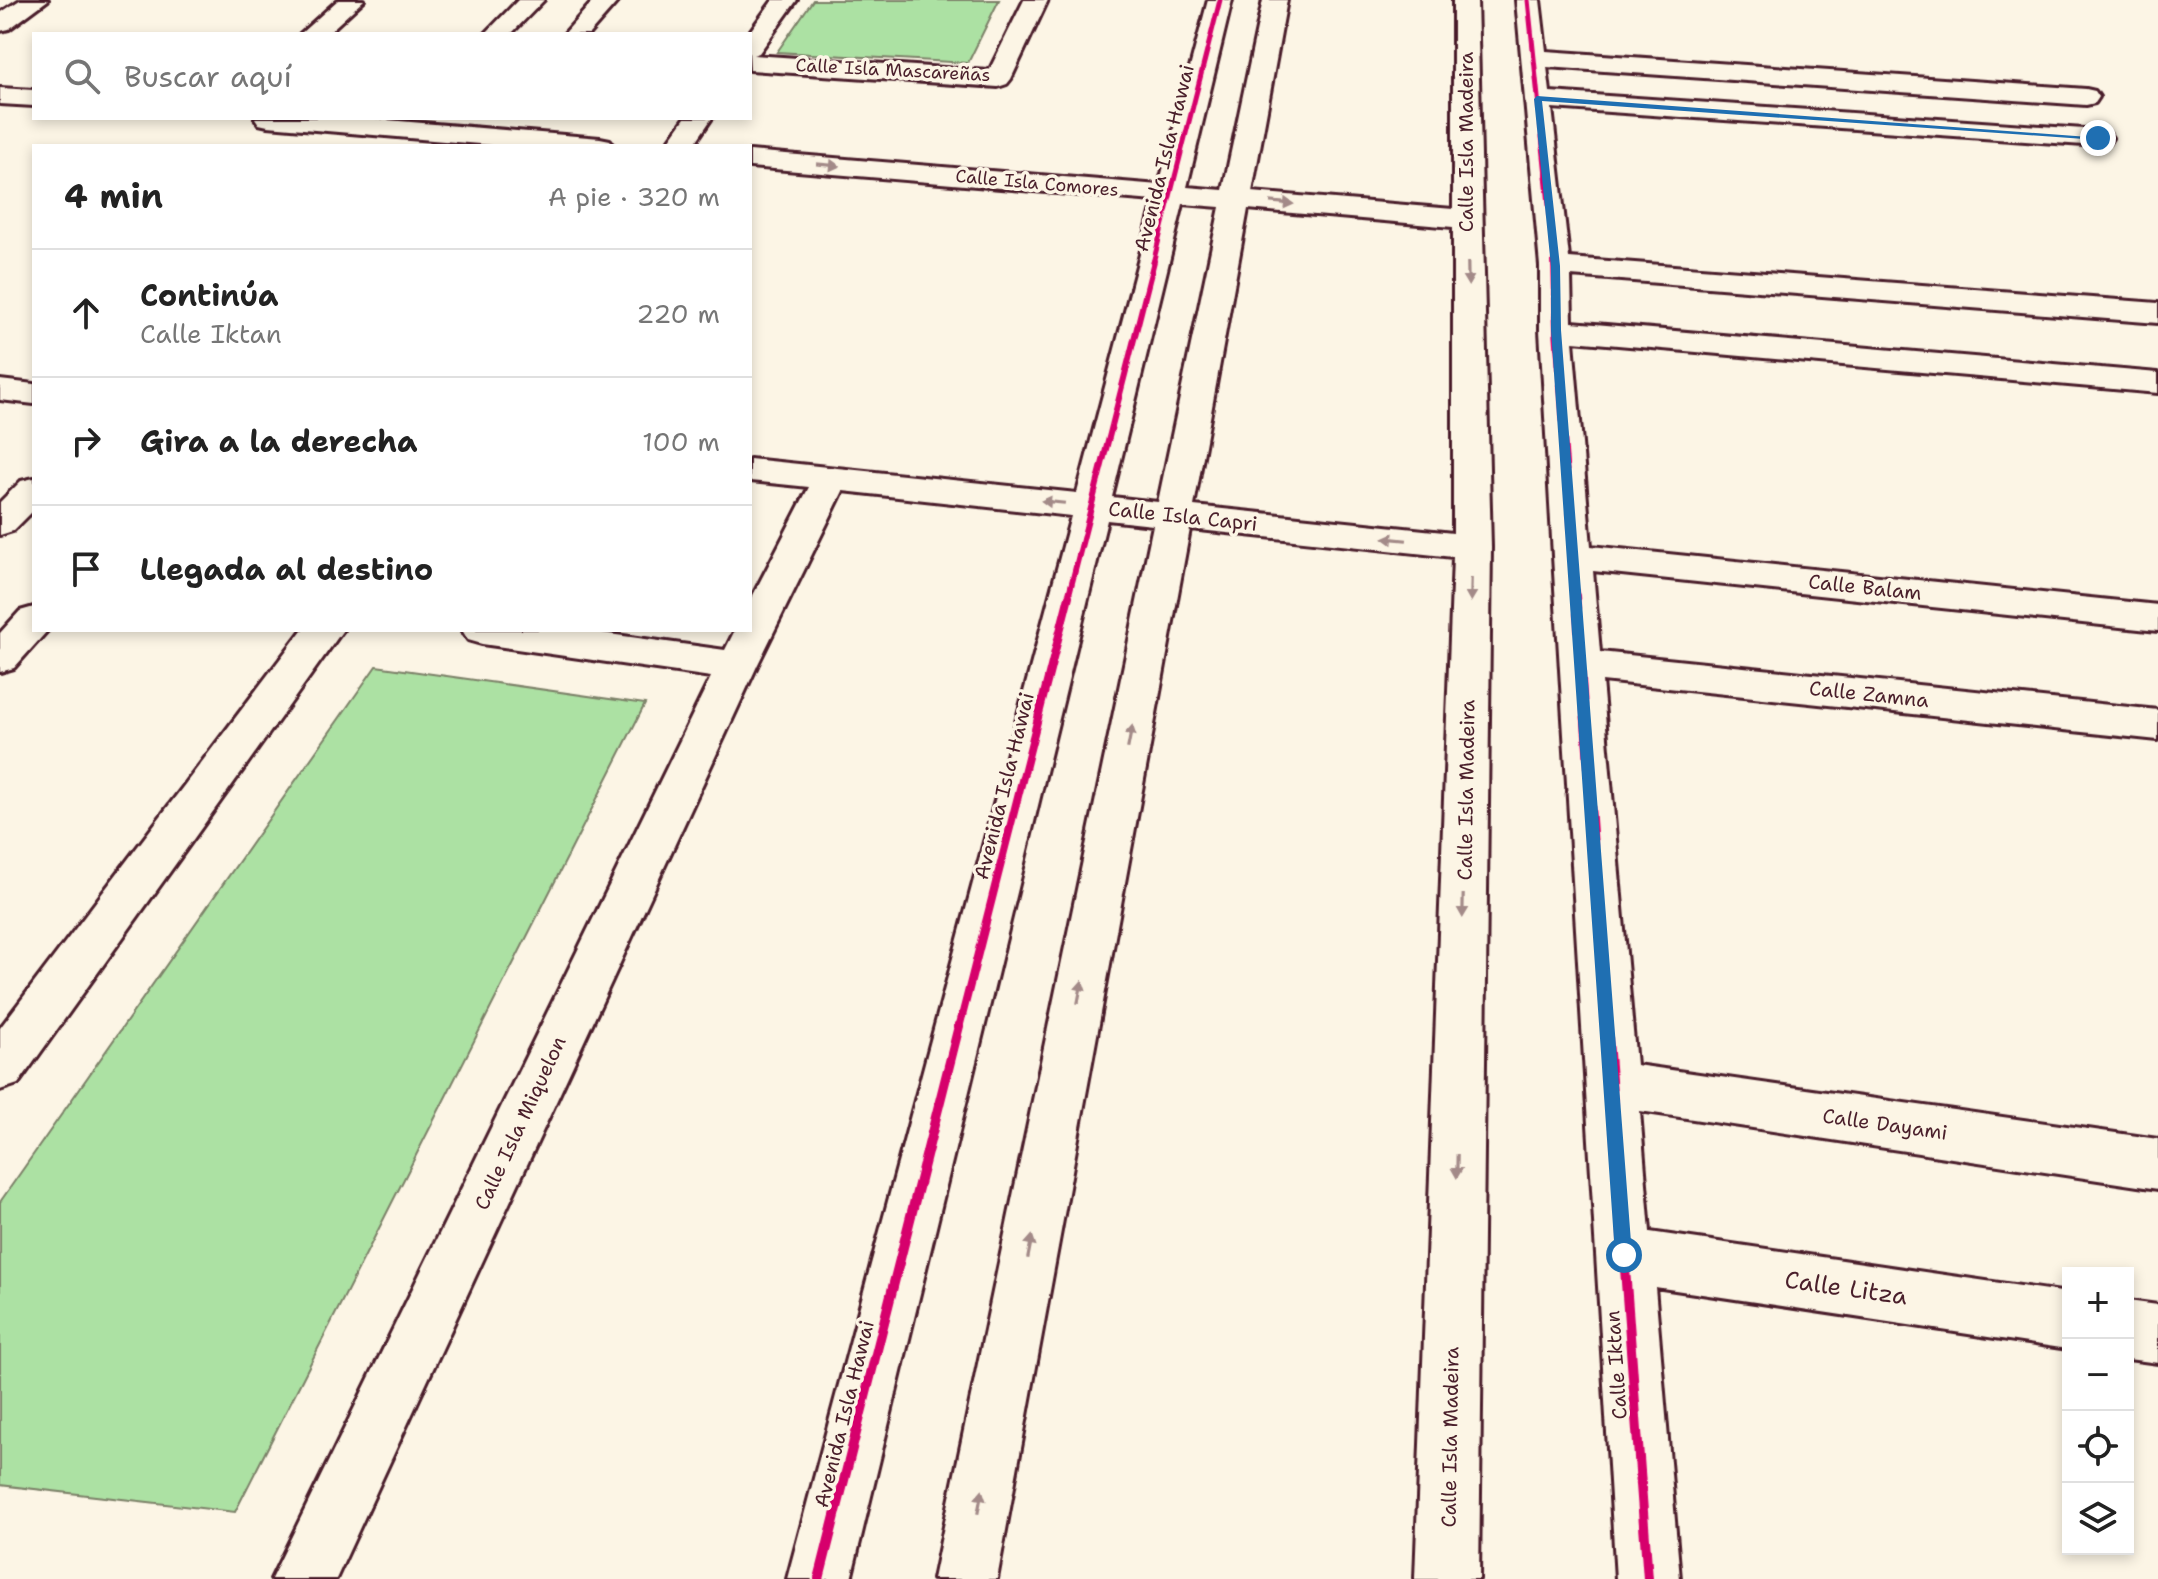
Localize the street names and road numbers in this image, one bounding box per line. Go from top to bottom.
street label: Calle Isla Madeira [1453,51,1479,232]
street label: Calle Isla Mascareñas [795,53,991,87]
street label: Avenida Isla Hawai [1128,62,1200,254]
street label: Calle Isla Comores [954,164,1120,202]
street label: Calle Isla Capri [1107,495,1259,537]
street label: Calle Balam [1807,568,1923,606]
street label: Calle Zamna [1808,675,1931,713]
street label: Avenida Isla Hawai [968,690,1040,882]
street label: Calle Isla Madeira [1451,699,1481,881]
street label: Calle Isla Miquelon [468,1032,572,1214]
street label: Calle Dayami [1821,1102,1949,1146]
street label: Calle Litza [1783,1264,1909,1312]
street label: Calle Iktan [1599,1310,1633,1420]
street label: Avenida Isla Hawai [808,1318,880,1510]
street label: Calle Isla Madeira [1435,1346,1465,1528]

